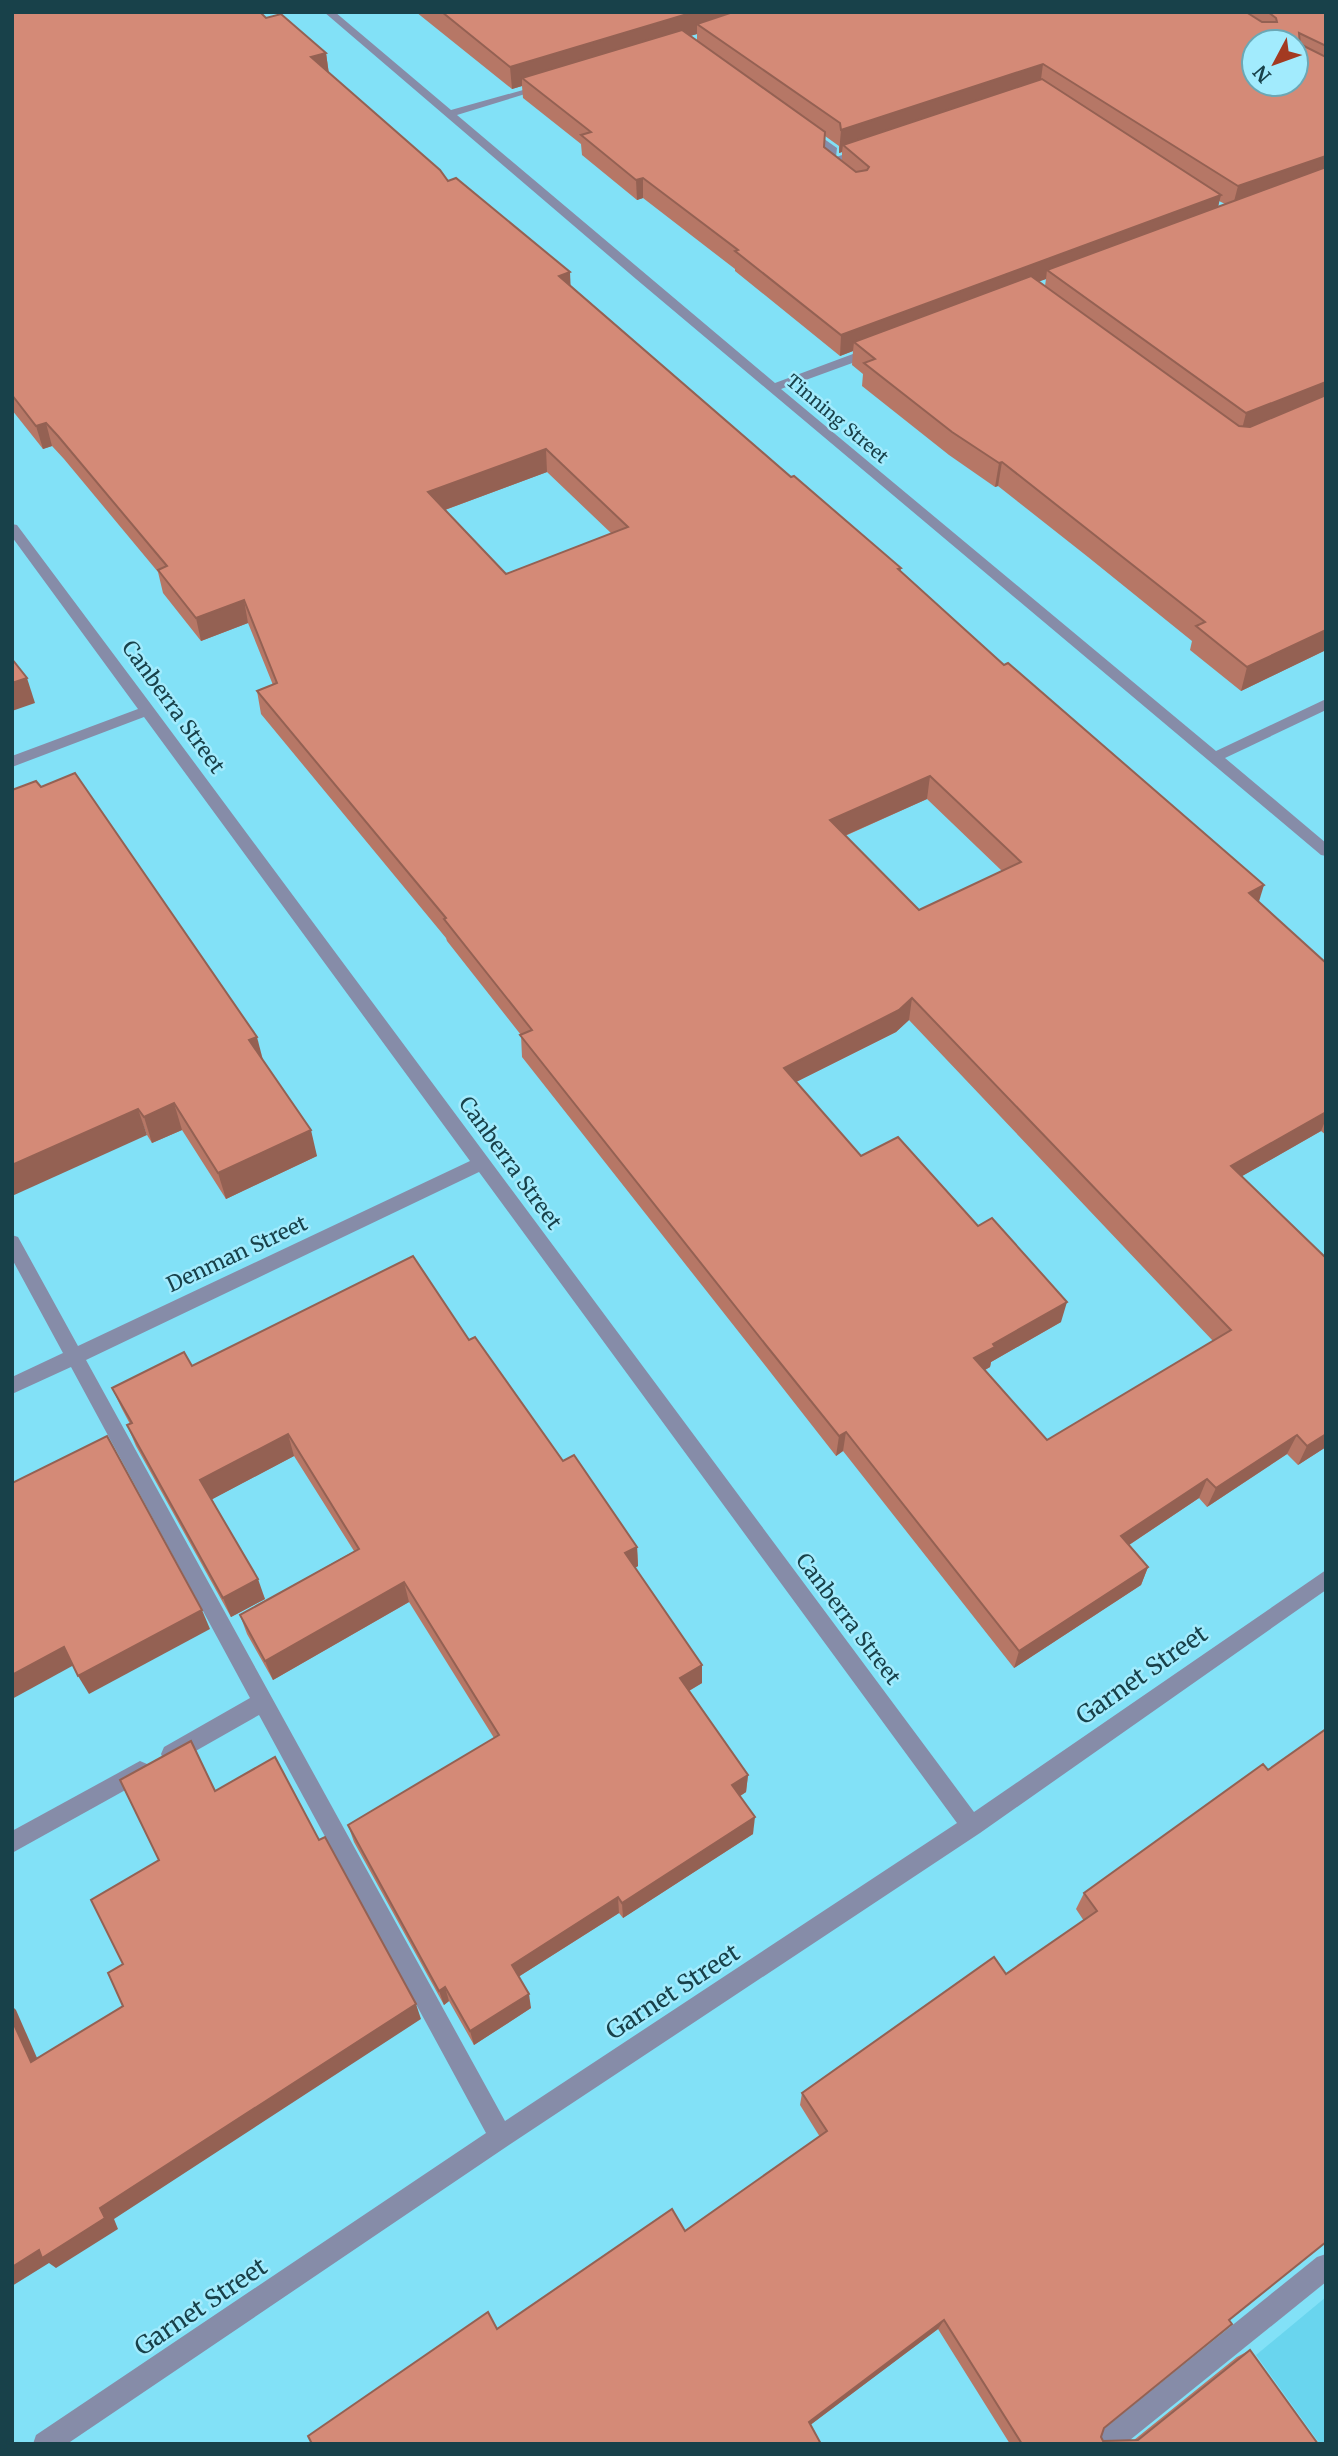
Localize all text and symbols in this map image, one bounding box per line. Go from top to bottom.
north arrow [1240,28,1310,98]
text: N [1248,61,1276,88]
street label: Tinning Street [782,369,893,468]
street label: Canberra Street [116,635,231,779]
street label: Canberra Street [453,1091,568,1235]
street label: Denman Street [162,1209,311,1298]
street label: Canberra Street [790,1547,907,1690]
street label: Garnet Street [1070,1618,1214,1731]
street label: Garnet Street [600,1937,746,2046]
street label: Garnet Street [129,2251,273,2362]

